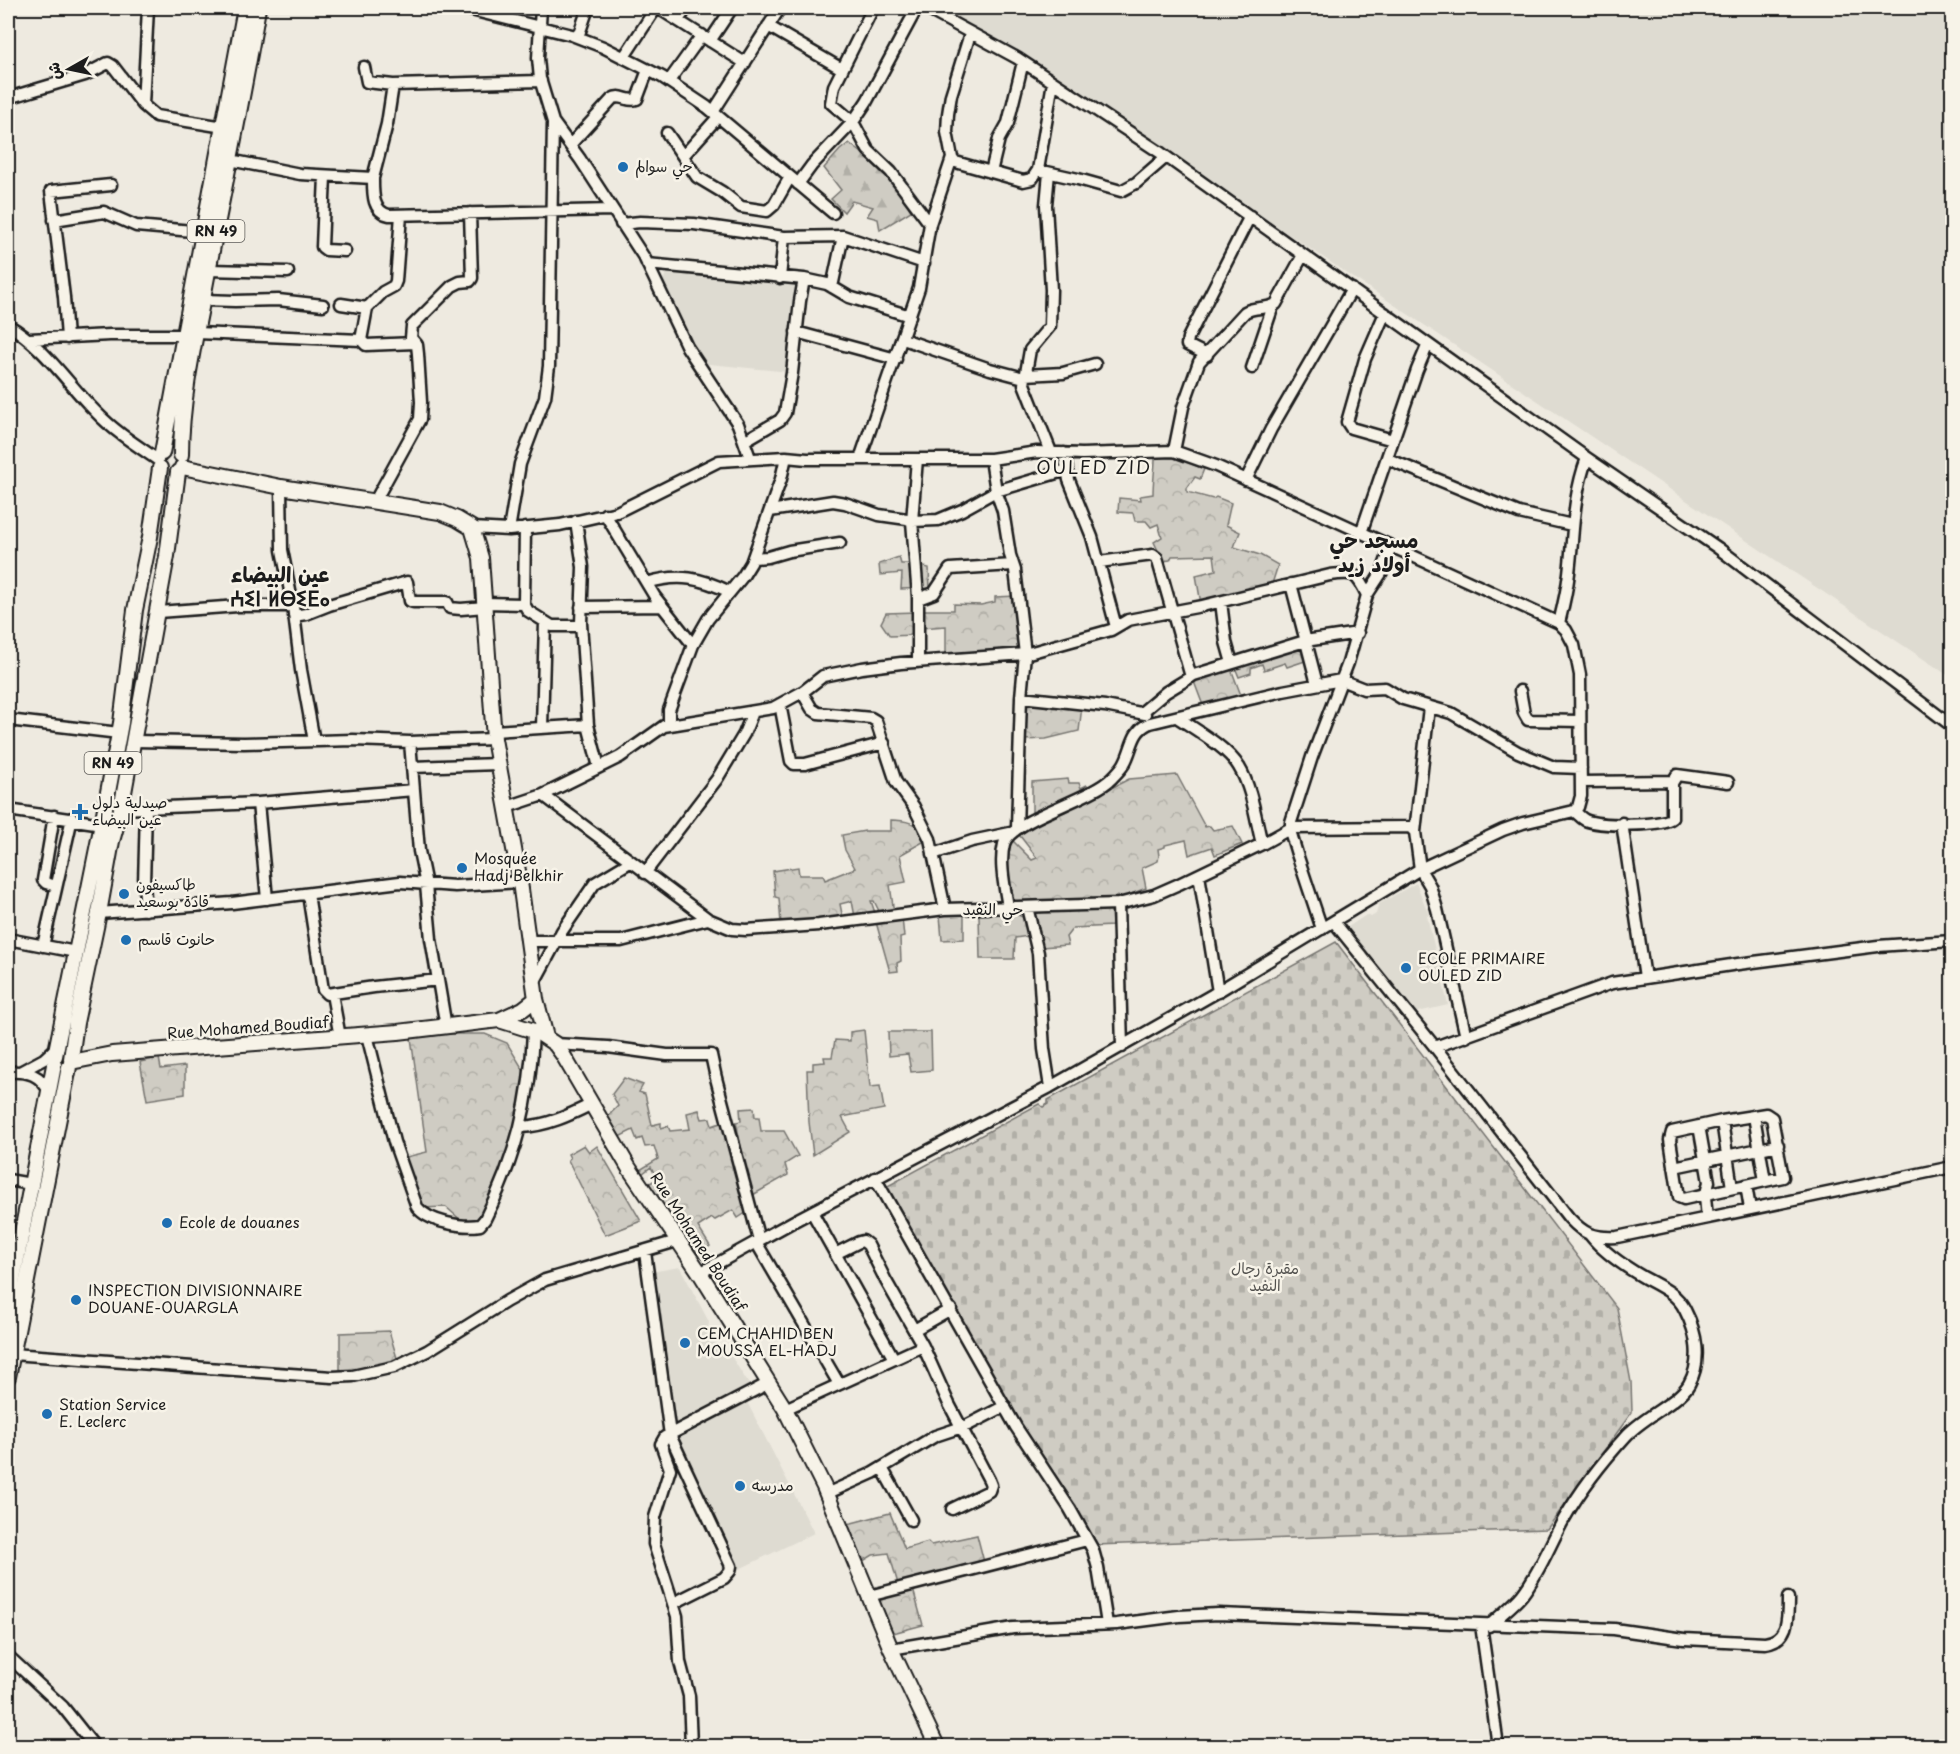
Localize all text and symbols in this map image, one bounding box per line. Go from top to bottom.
north arrow [39,39,99,99]
text: ش [40,61,66,82]
place label: حي سوالم [635,154,693,180]
marker: حي سوالم [616,160,630,174]
road number: RN 49 [188,220,244,242]
district label: OULED ZID [1036,453,1152,480]
district label: مسجد حي أولاد زيد [1330,523,1418,579]
district label: عين البيضاء ⵄⵉⵏ ⵍⴱⵉⴹⴰ [230,557,330,613]
road number: RN 49 [84,752,142,774]
place label: صيدلية دلول عين البيضاء [92,790,167,830]
marker: صيدلية دلول عين البيضاء [73,805,87,819]
place label: Mosquée Hadj Belkhir [474,846,564,886]
marker: Mosquée Hadj Belkhir [455,861,469,875]
place label: طاكسيفون قادة بوسعيد [136,872,209,912]
marker: طاكسيفون قادة بوسعيد [117,887,131,901]
district label: حي النفيد [963,896,1023,924]
place label: حانوت قاسم [138,927,215,952]
marker: حانوت قاسم [119,933,133,947]
place label: ECOLE PRIMAIRE OULED ZID [1418,946,1546,986]
marker: ECOLE PRIMAIRE OULED ZID [1399,961,1413,975]
street label: Rue Mohamed Boudiaf [166,1009,330,1044]
street label: Rue Mohamed Boudiaf [646,1167,753,1316]
place label: Ecole de douanes [179,1210,300,1233]
marker: Ecole de douanes [160,1216,174,1230]
park label: مقبرة رجال النفيد [1231,1256,1299,1296]
place label: INSPECTION DIVISIONNAIRE DOUANE-OUARGLA [88,1278,303,1318]
marker: INSPECTION DIVISIONNAIRE DOUANE-OUARGLA [69,1293,83,1307]
place label: CEM CHAHID BEN MOUSSA EL-HADJ [697,1321,837,1361]
marker: CEM CHAHID BEN MOUSSA EL-HADJ [678,1336,692,1350]
place label: Station Service E. Leclerc [59,1392,166,1432]
marker: Station Service E. Leclerc [40,1407,54,1421]
place label: مدرسه [752,1473,793,1496]
marker: مدرسه [733,1479,747,1493]

